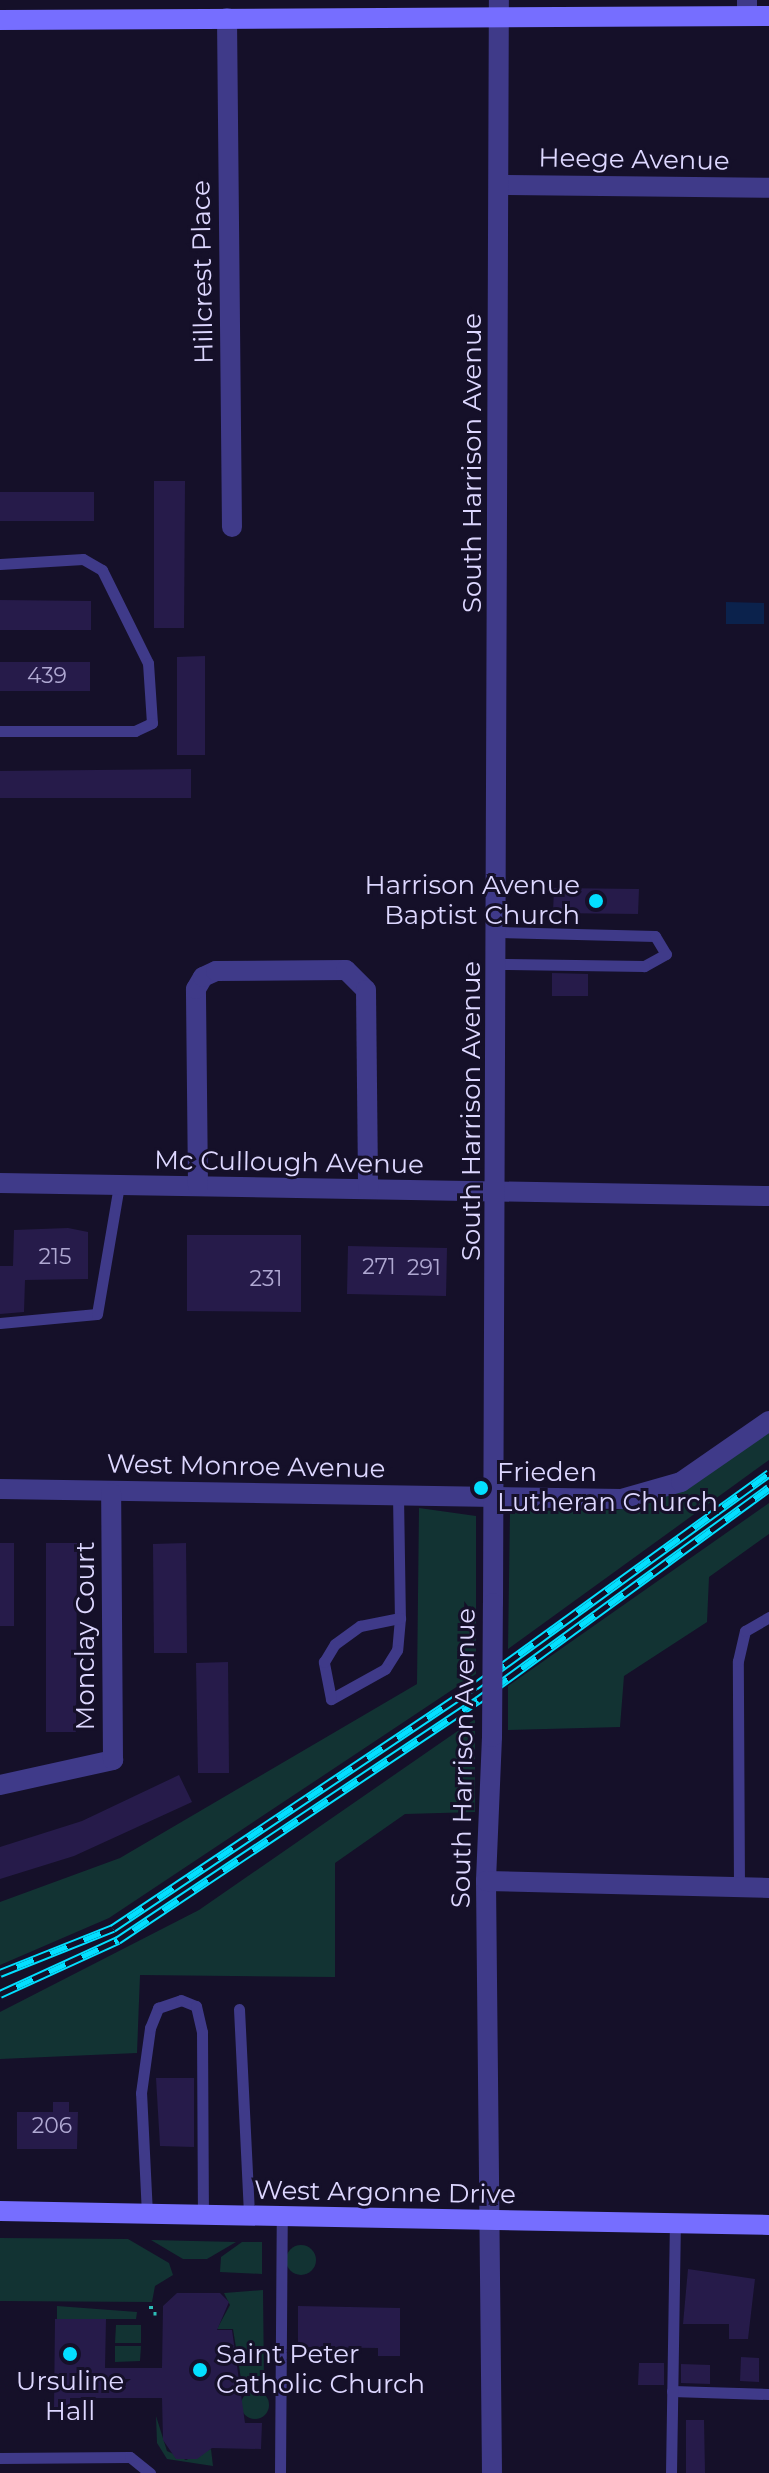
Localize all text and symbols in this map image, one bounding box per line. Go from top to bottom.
street label: Heege Avenue [538,143,730,177]
street label: Hillcrest Place [186,180,220,364]
street label: South Harrison Avenue [457,313,489,613]
house number: 439 [27,663,67,689]
place label: Harrison Avenue Baptist Church [365,870,580,932]
marker: Harrison Avenue Baptist Church [587,892,605,910]
street label: South Harrison Avenue [456,961,488,1261]
street label: Mc Cullough Avenue [154,1145,424,1181]
house number: 215 [39,1244,71,1270]
house number: 271 [362,1254,396,1280]
house number: 291 [407,1255,441,1281]
house number: 231 [250,1266,282,1292]
street label: West Monroe Avenue [106,1449,386,1485]
place label: Frieden Lutheran Church [497,1457,718,1518]
marker: Frieden Lutheran Church [472,1479,490,1497]
street label: Monclay Court [70,1542,102,1730]
street label: South Harrison Avenue [446,1608,482,1908]
house number: 206 [32,2113,72,2139]
street label: West Argonne Drive [254,2175,516,2211]
place label: Saint Peter Catholic Church [216,2339,425,2400]
marker: Ursuline Hall [61,2345,79,2363]
marker: Saint Peter Catholic Church [191,2361,209,2379]
place label: Ursuline Hall [16,2366,124,2428]

